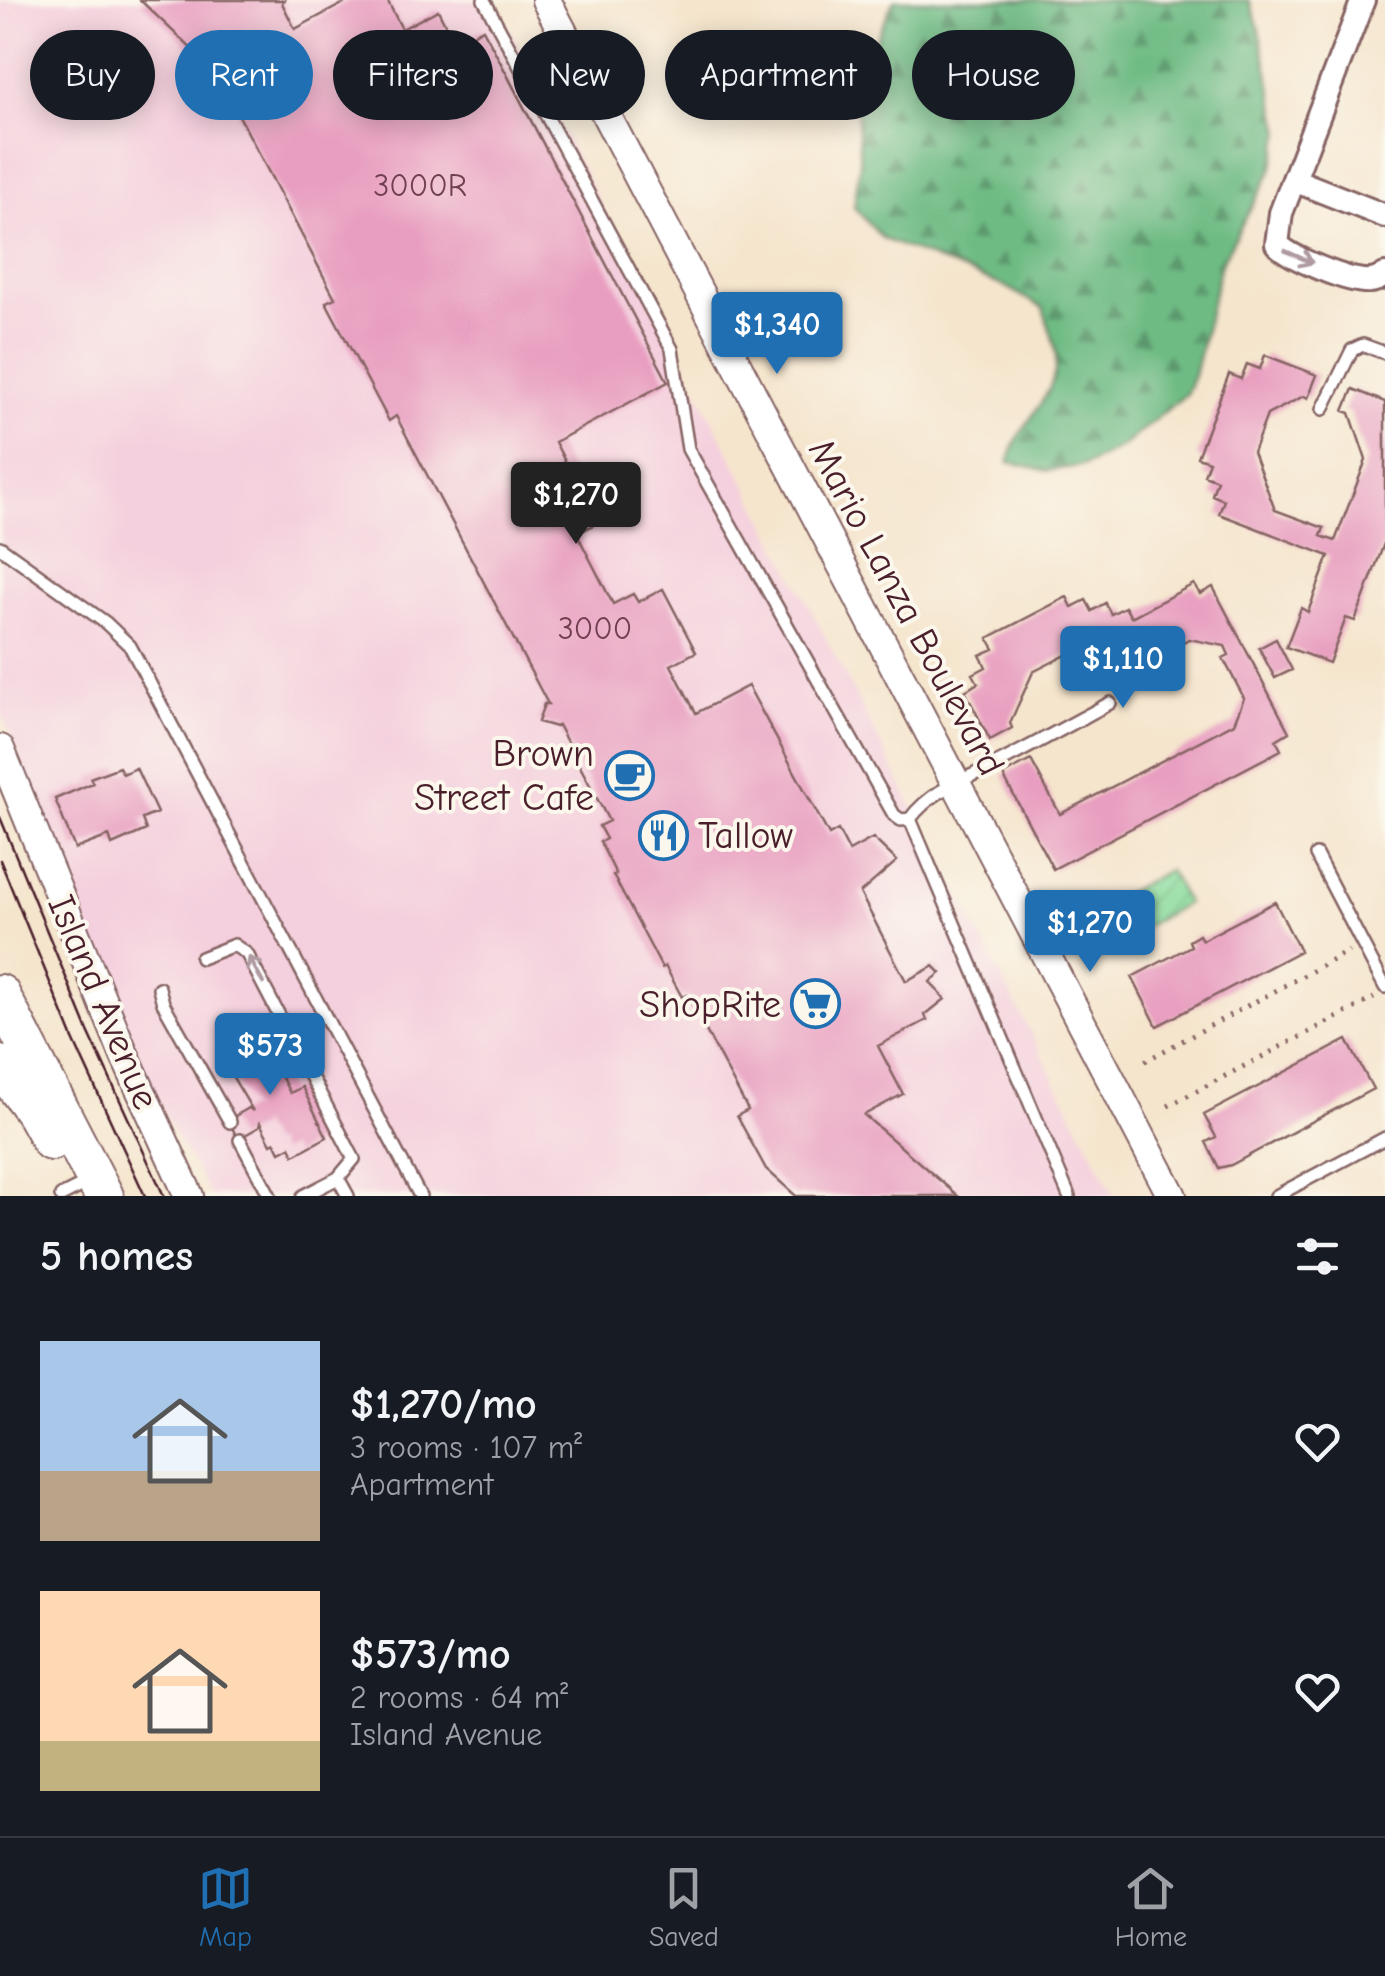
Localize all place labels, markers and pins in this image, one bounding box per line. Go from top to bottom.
pin: $1,340 [696,292,858,377]
pin: $1,270 [495,462,657,547]
pin: $1,110 [1042,626,1204,711]
place label: Brown Street Cafe [414,732,594,820]
cafe icon: Brown Street Cafe [603,749,655,801]
restaurant icon: Tallow [637,809,689,861]
place label: Tallow [698,814,793,858]
pin: $1,270 [1009,890,1171,975]
supermarket icon: ShopRite [790,978,842,1030]
place label: ShopRite [639,983,781,1027]
pin: $573 [211,1013,329,1098]

